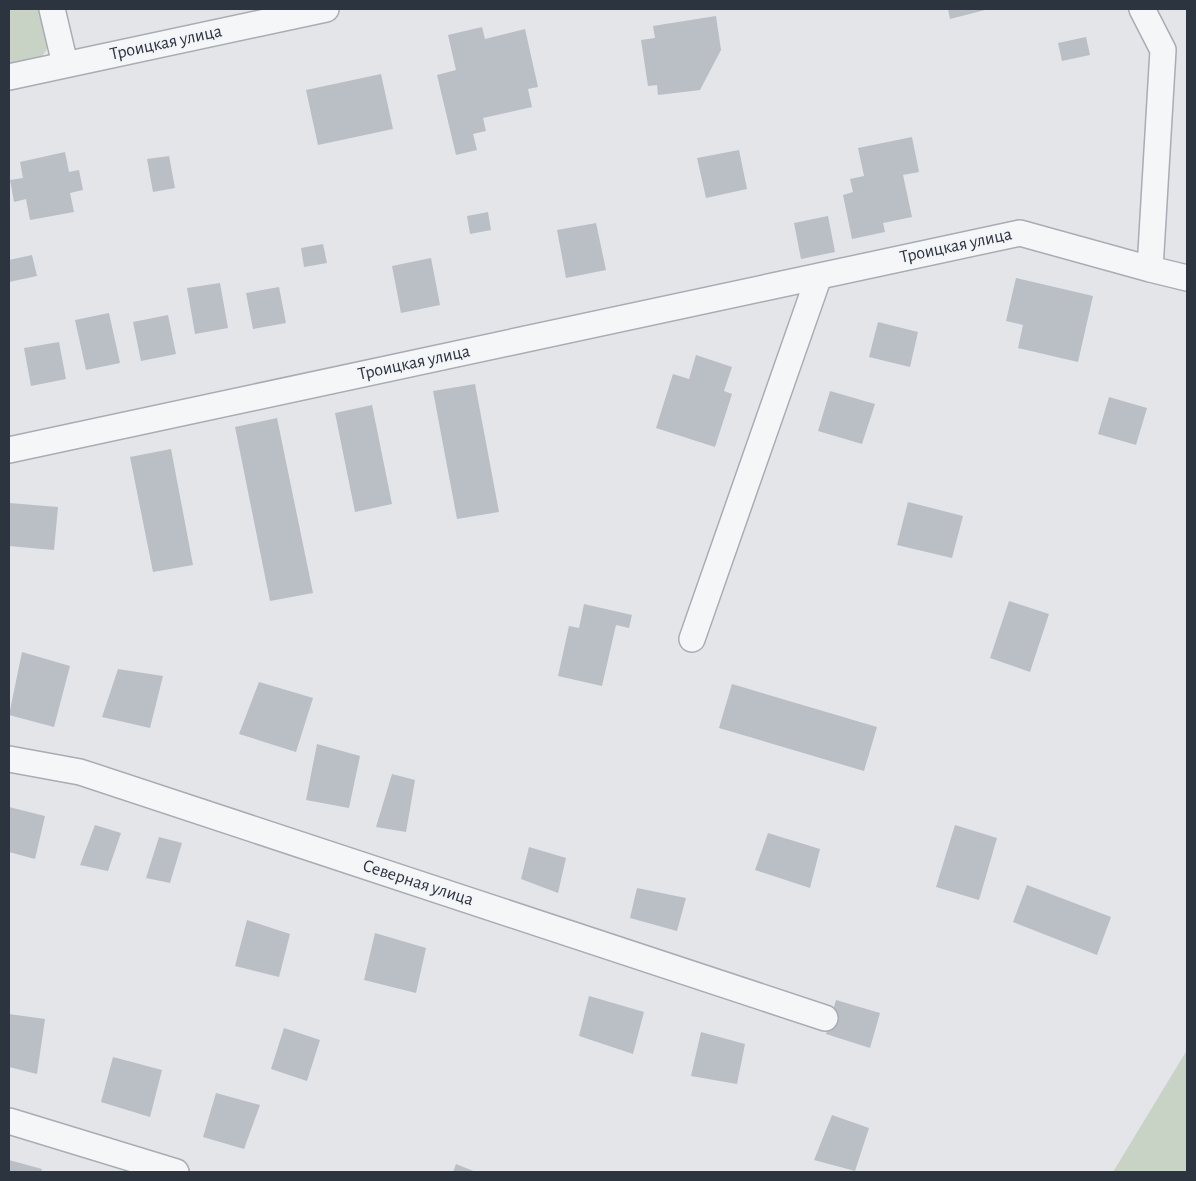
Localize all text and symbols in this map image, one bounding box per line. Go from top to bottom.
street label: Троицкая улица [108,22,224,64]
street label: Троицкая улица [898,225,1014,267]
street label: Троицкая улица [356,342,472,384]
street label: Северная улица [360,857,476,909]

